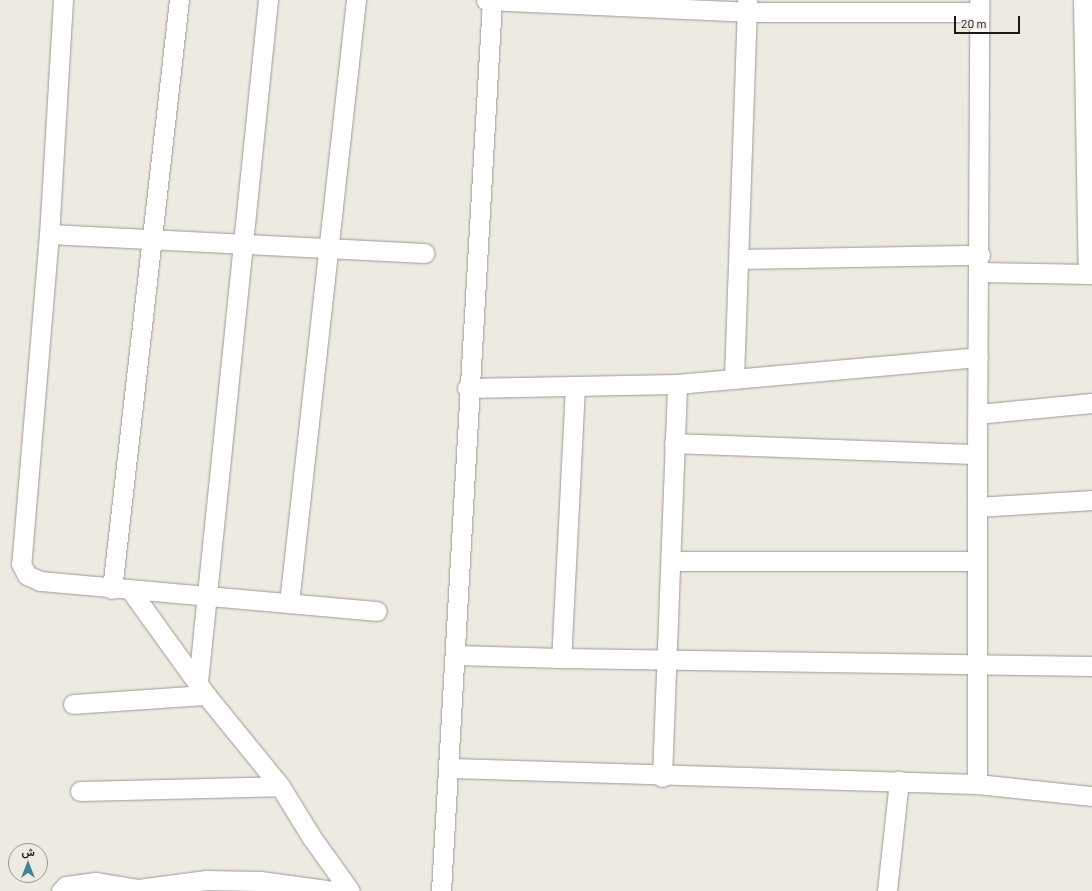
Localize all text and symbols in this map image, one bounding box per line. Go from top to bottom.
scale bar [956,8,1022,34]
text: 20 m [961,16,987,30]
north arrow [8,843,48,883]
text: ش [21,845,35,858]

